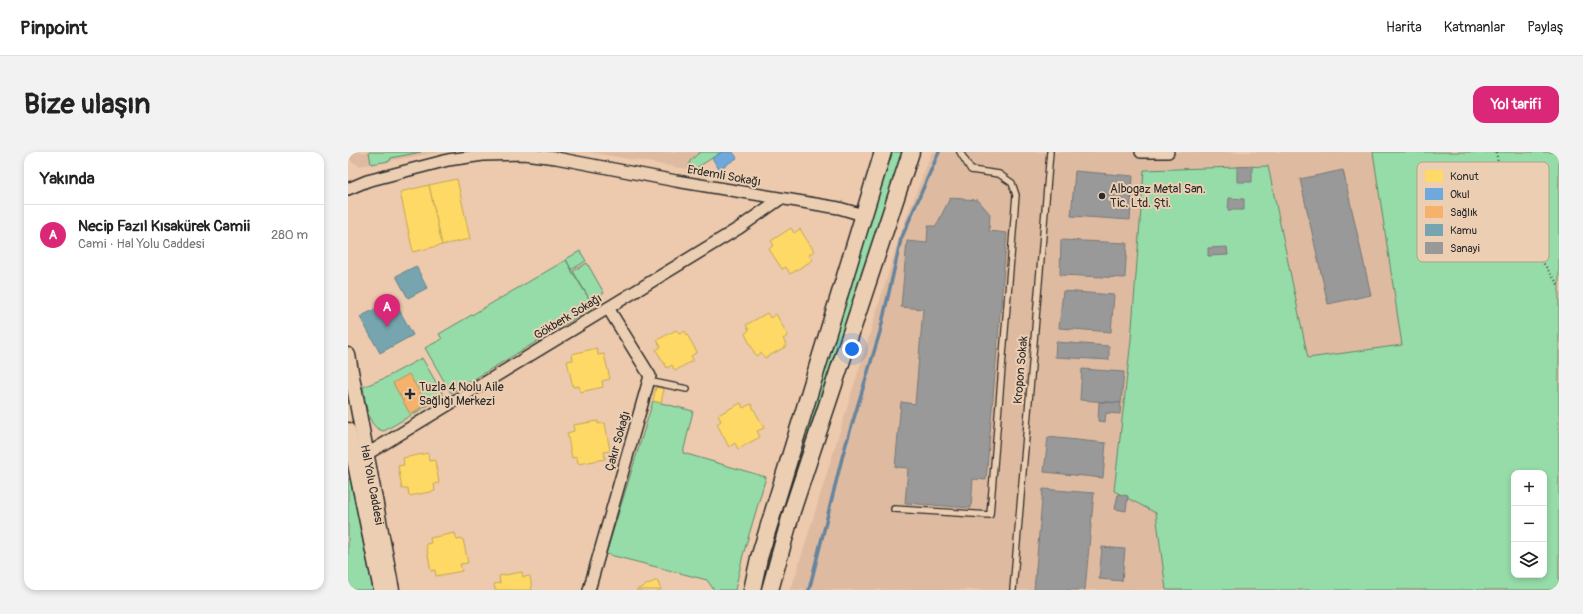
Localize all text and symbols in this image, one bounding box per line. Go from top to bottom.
text: Pinpoint [20,16,87,40]
text: Harita [1386,19,1422,36]
text: Katmanlar [1444,19,1505,36]
text: Paylaş [1527,19,1563,36]
button: Yol tarifi [1473,86,1559,123]
text: Bize ulaşın [24,87,150,122]
street label: Erdemli Sokağı [686,162,762,190]
legend [1417,162,1549,262]
text: Yakında [40,168,95,189]
text: Konut [1450,170,1479,183]
place label: Albogaz Metal San. Tic. Ltd. Şti. [1110,182,1206,211]
text: Okul [1450,188,1470,201]
marker: Albogaz Metal San. Tic. Ltd. Şti. [1097,191,1107,201]
text: Sağlık [1450,206,1478,219]
text: Necip Fazıl Kısakürek Camii [78,217,250,236]
text: Kamu [1450,224,1477,237]
text: A [49,227,57,243]
text: 280 m [271,227,308,243]
text: Cami · Hal Yolu Caddesi [78,236,205,252]
text: Sanayi [1450,242,1480,255]
street label: Gökberk Sokağı [531,291,605,343]
pin: A [374,294,400,327]
street label: Kropon Sokak [1011,335,1031,405]
your location [842,339,862,359]
place label: Tuzla 4 Nolu Aile Sağlığı Merkezi [419,380,504,409]
marker: Tuzla 4 Nolu Aile Sağlığı Merkezi [404,388,416,400]
street label: Çakır Sokağı [602,409,634,473]
street label: Hal Yolu Caddesi [357,443,387,526]
map controls [1511,470,1547,578]
button: + [1511,470,1547,506]
button: − [1511,506,1547,542]
button: layers [1511,542,1547,578]

